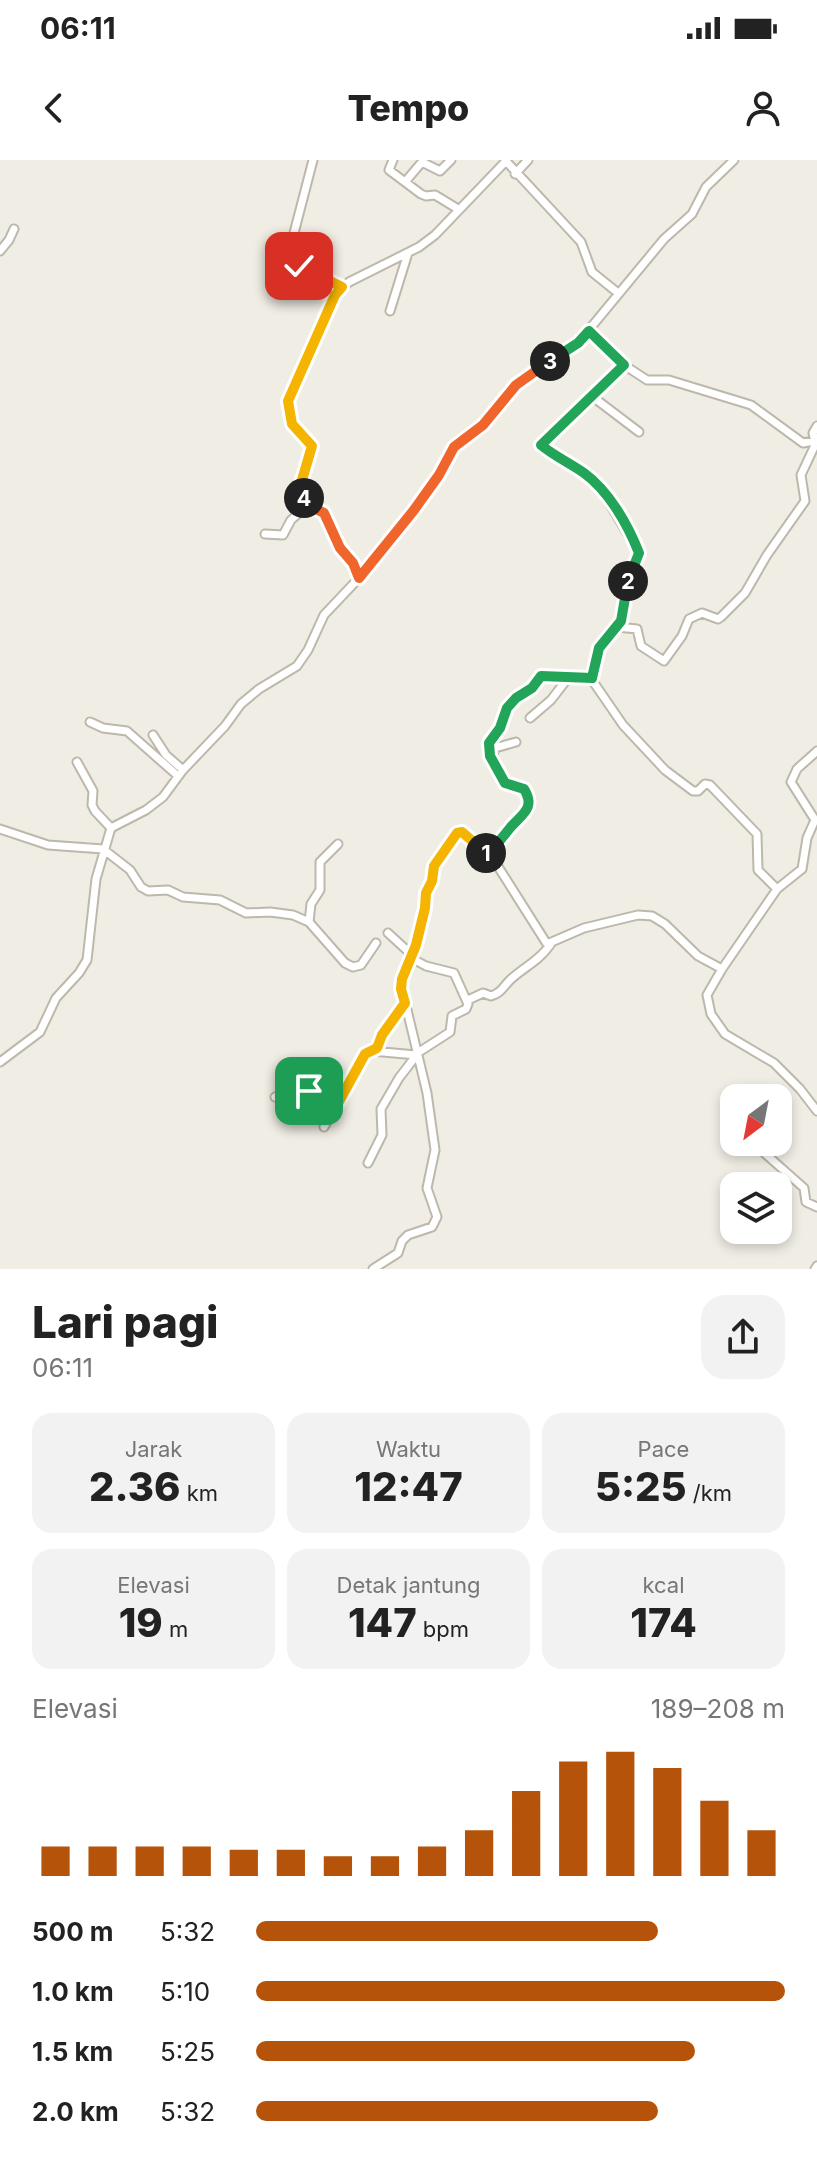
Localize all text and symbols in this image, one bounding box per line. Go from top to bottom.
text: 06:11 [40,10,116,46]
icon: back [32,86,76,130]
text: Tempo [348,86,469,130]
icon: person [741,86,785,130]
pin [265,232,333,300]
icon: check [277,244,321,288]
pin: 3 [530,341,570,381]
text: 3 [543,348,557,374]
pin: 4 [284,478,324,518]
text: 4 [297,485,311,511]
pin: 2 [608,561,648,601]
text: 2 [621,568,635,594]
pin: 1 [466,833,506,873]
text: 1 [481,840,491,866]
pin [275,1057,343,1125]
icon: arrive [287,1069,331,1113]
north arrow [720,1084,792,1156]
map controls [720,1084,792,1244]
button: layers [720,1172,792,1244]
text: Lari pagi [32,1295,218,1349]
button: share [701,1295,785,1379]
text: 06:11 [32,1352,93,1383]
text: Jarak [125,1436,182,1462]
text: Waktu [376,1436,441,1462]
text: Pace [638,1436,689,1462]
text: 2.36 [89,1462,180,1511]
text: 12:47 [354,1462,463,1511]
text: 5:25 [595,1462,687,1511]
text: km [180,1480,218,1506]
text: /km [687,1480,732,1506]
text: Elevasi [117,1572,190,1598]
text: Detak jantung [337,1572,481,1598]
text: kcal [642,1572,685,1598]
text: 19 [119,1598,163,1647]
text: 147 [348,1598,417,1647]
text: 174 [630,1598,697,1647]
text: m [163,1616,188,1642]
text: bpm [417,1616,469,1642]
text: Elevasi [32,1693,118,1724]
text: 189–208 m [651,1693,785,1724]
text: 500 m [32,1916,114,1947]
text: 5:32 [160,1916,215,1947]
text: 1.0 km [32,1976,114,2007]
text: 5:10 [160,1976,210,2007]
text: 1.5 km [32,2036,113,2067]
text: 5:25 [160,2036,215,2067]
text: 2.0 km [32,2096,119,2127]
text: 5:32 [160,2096,215,2127]

